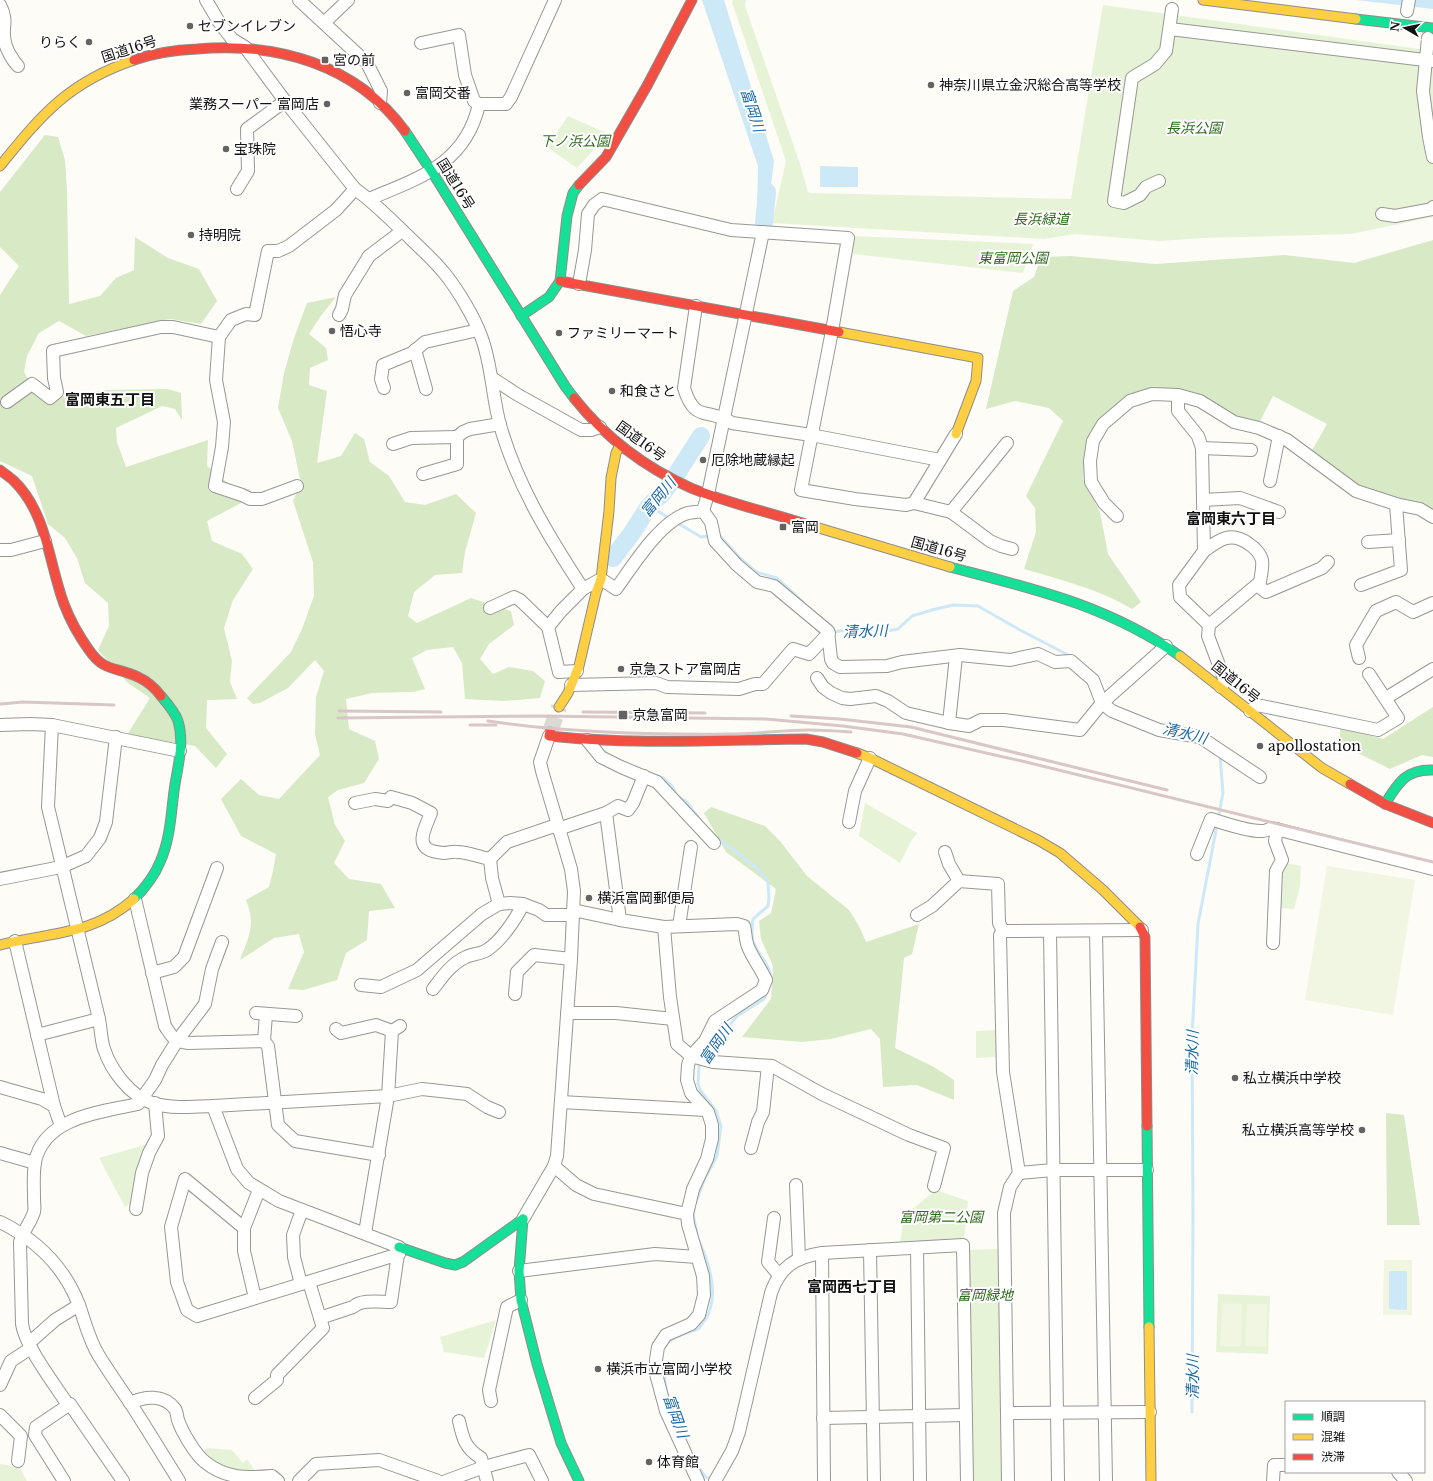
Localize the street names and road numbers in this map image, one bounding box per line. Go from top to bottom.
street label: 国道16号 [99,32,159,66]
street label: 国道16号 [433,155,479,213]
street label: 国道16号 [613,417,669,465]
street label: 国道16号 [909,532,969,566]
street label: 国道16号 [1208,657,1264,707]

